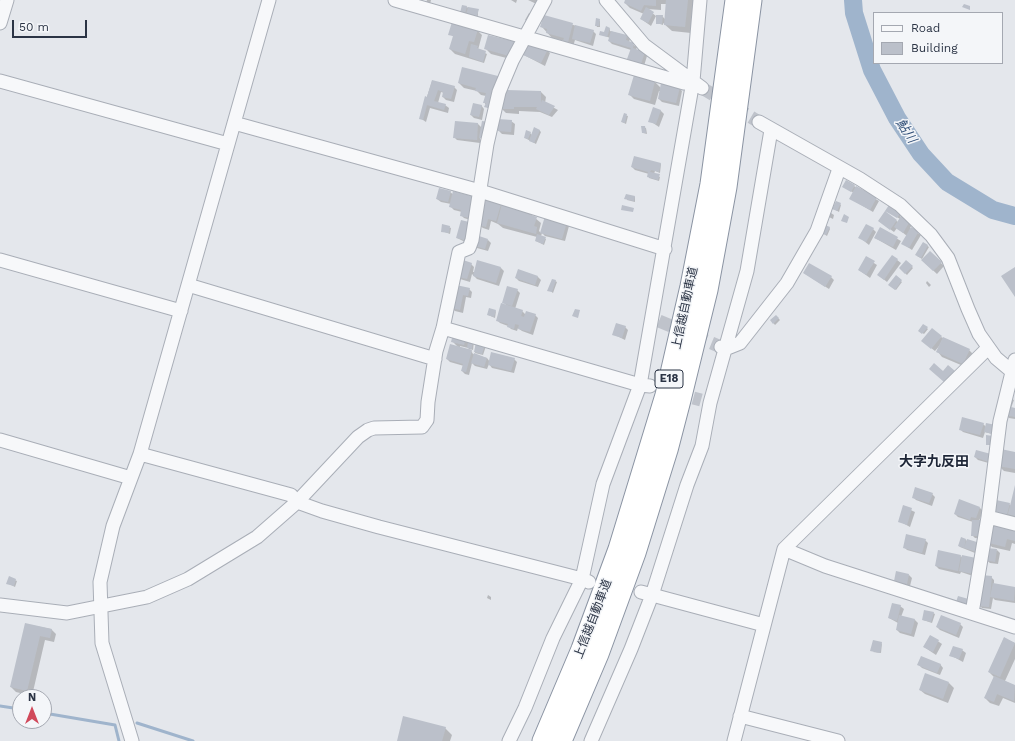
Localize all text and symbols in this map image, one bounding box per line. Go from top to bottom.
scale bar [14,12,89,38]
legend [873,12,1003,64]
text: 50 m [19,20,49,34]
text: Road [911,21,940,35]
text: Building [911,41,958,55]
water label: 鮎川 [892,116,920,146]
street label: 上信越自動車道 [669,265,701,351]
road number: E18 [655,370,683,388]
district label: 大字九反田 [899,454,969,470]
street label: 上信越自動車道 [571,577,615,661]
north arrow [12,689,52,729]
text: N [28,691,36,704]

